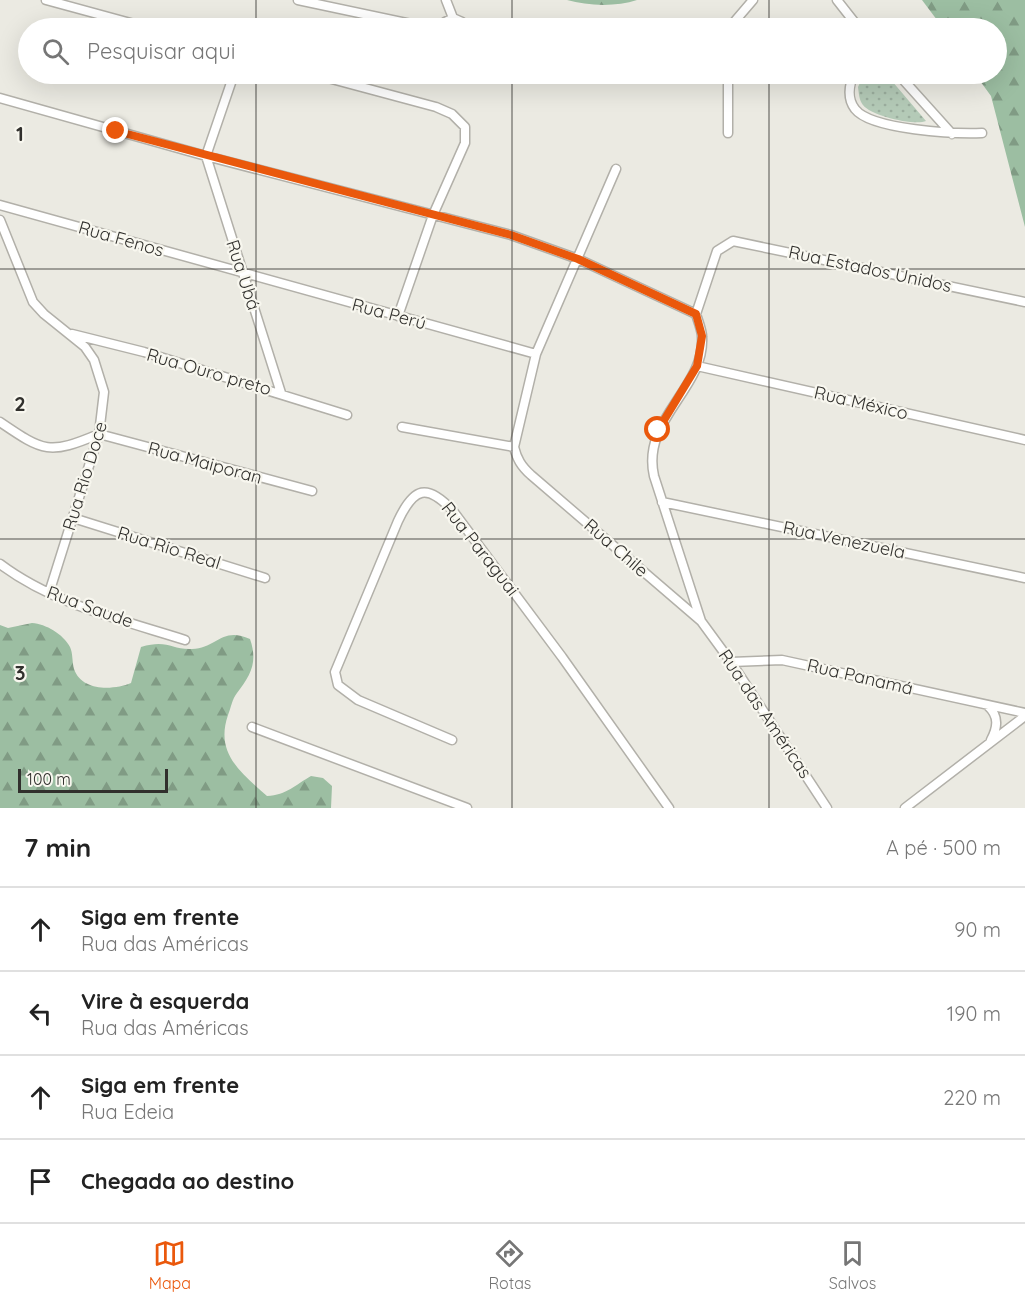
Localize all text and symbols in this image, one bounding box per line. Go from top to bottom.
search box [18,18,1007,84]
icon: search [39,35,72,68]
text: Pesquisar aqui [87,37,235,65]
route end [102,117,128,143]
text: 1 [16,121,24,146]
street label: Rua Fenos [76,215,166,262]
street label: Rua Ubá [221,237,266,313]
street label: Rua Estados Unidos [786,240,954,297]
street label: Rua Perú [350,293,429,334]
street label: Rua Ouro preto [144,343,274,400]
street label: Rua México [812,381,910,424]
text: 2 [14,391,26,416]
route start [644,416,670,442]
street label: Rua Rio Doce [57,418,112,533]
street label: Rua Maiporan [145,436,265,489]
street label: Rua Paraguai [436,497,524,600]
street label: Rua Chile [579,513,653,582]
street label: Rua Venezuela [781,515,907,564]
street label: Rua Rio Real [115,521,224,574]
street label: Rua Saude [44,580,136,633]
street label: Rua das Américas [714,645,817,783]
street label: Rua Panamá [805,653,915,700]
text: 3 [15,660,25,685]
scale bar [18,766,168,794]
text: 100 m [27,769,71,789]
text: 7 min [24,831,91,864]
text: A pé · 500 m [886,835,1001,860]
text: Siga em frente [81,903,239,931]
icon: ahead [24,913,57,946]
text: 90 m [954,917,1001,942]
text: Rua das Américas [81,931,249,956]
text: Vire à esquerda [81,987,249,1015]
icon: left [24,997,57,1030]
text: 190 m [947,1001,1001,1026]
text: Rua das Américas [81,1015,249,1040]
text: Siga em frente [81,1071,239,1099]
icon: ahead [24,1081,57,1114]
text: 220 m [943,1085,1001,1110]
text: Rua Edeia [81,1099,174,1124]
icon: arrive [24,1165,57,1198]
text: Chegada ao destino [81,1167,294,1195]
tab: Mapa [149,1237,191,1293]
tab: Rotas [488,1237,531,1293]
tab: Salvos [829,1237,876,1293]

